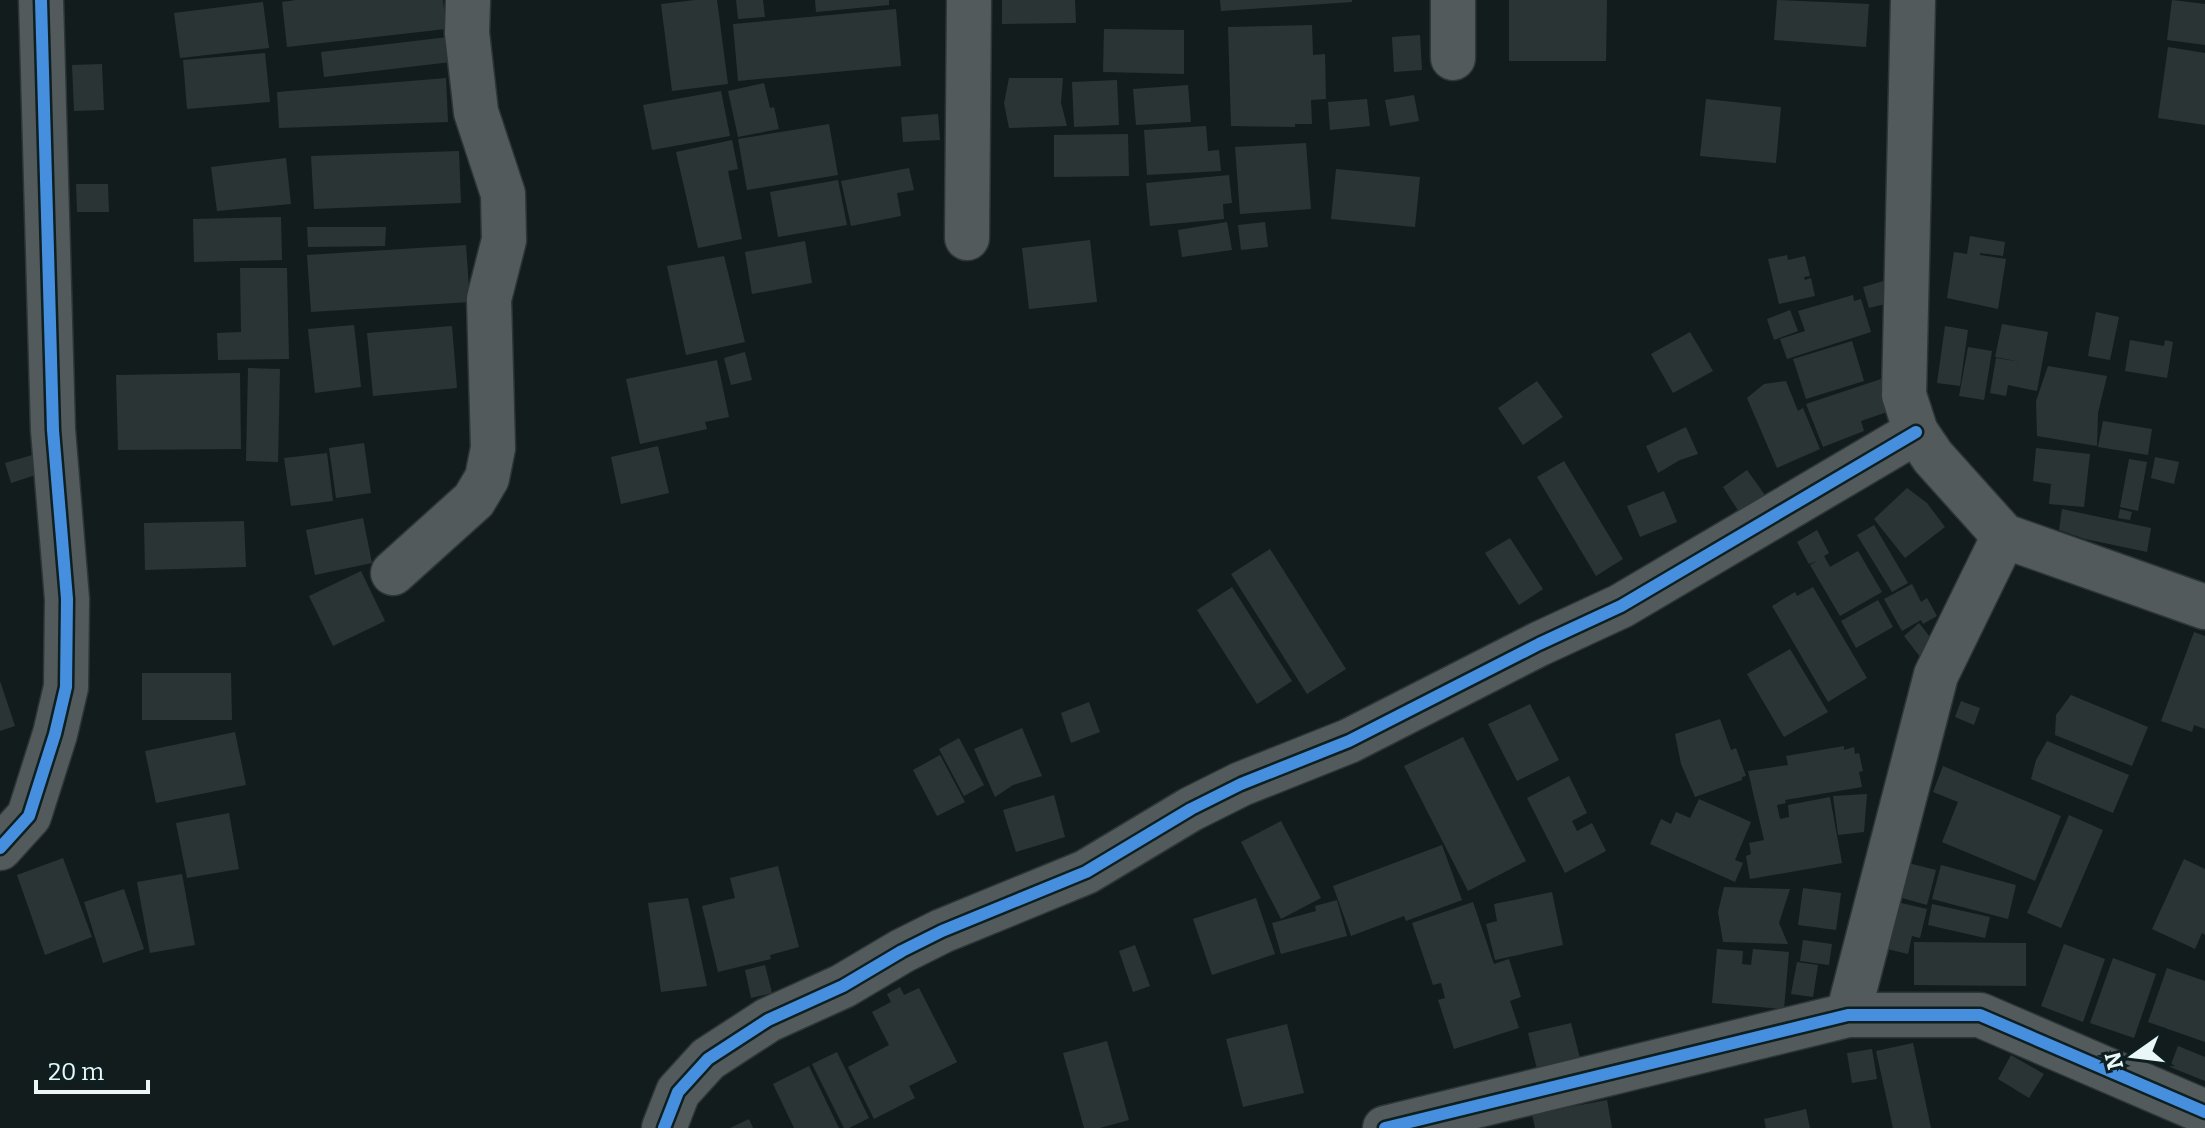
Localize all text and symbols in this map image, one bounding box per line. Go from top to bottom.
north arrow [2093,1016,2173,1096]
scale bar [36,1044,148,1094]
text: N [2099,1049,2129,1072]
text: 20 m [48,1058,104,1086]

